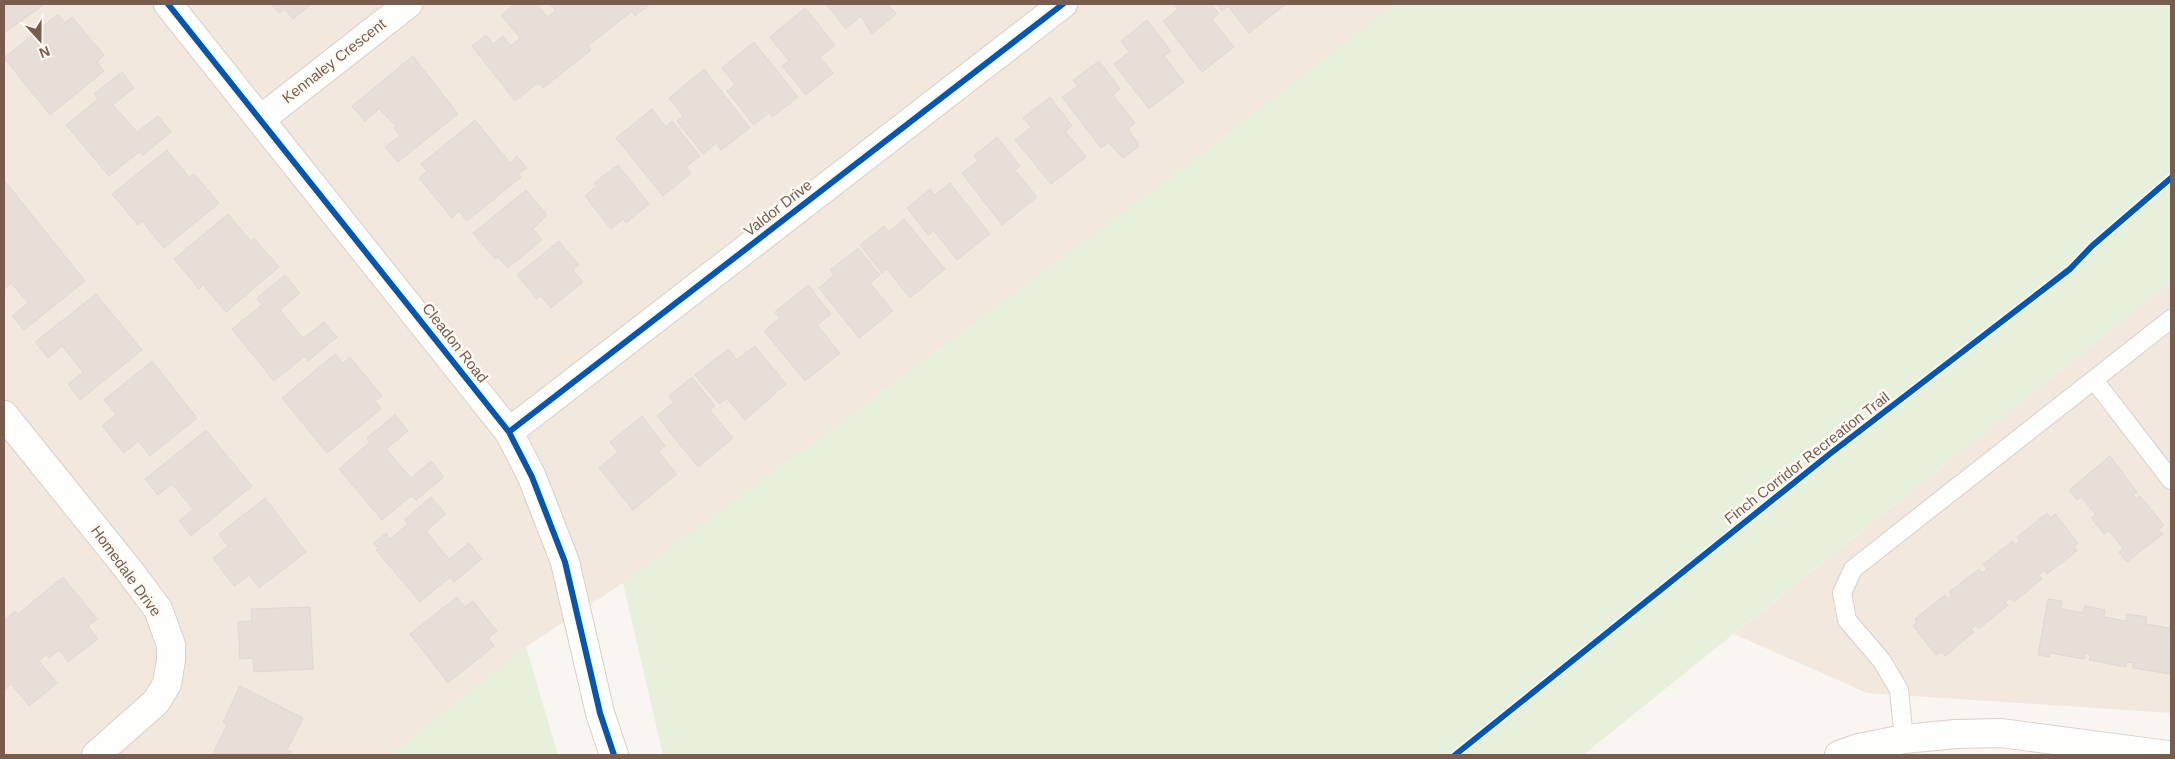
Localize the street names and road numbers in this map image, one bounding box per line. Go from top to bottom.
street label: Kennaley Crescent [279,14,390,106]
street label: Valdor Drive [740,176,815,239]
street label: Cleadon Road [419,300,492,386]
street label: Finch Corridor Recreation Trail [1721,388,1892,527]
street label: Homedale Drive [88,522,165,619]

